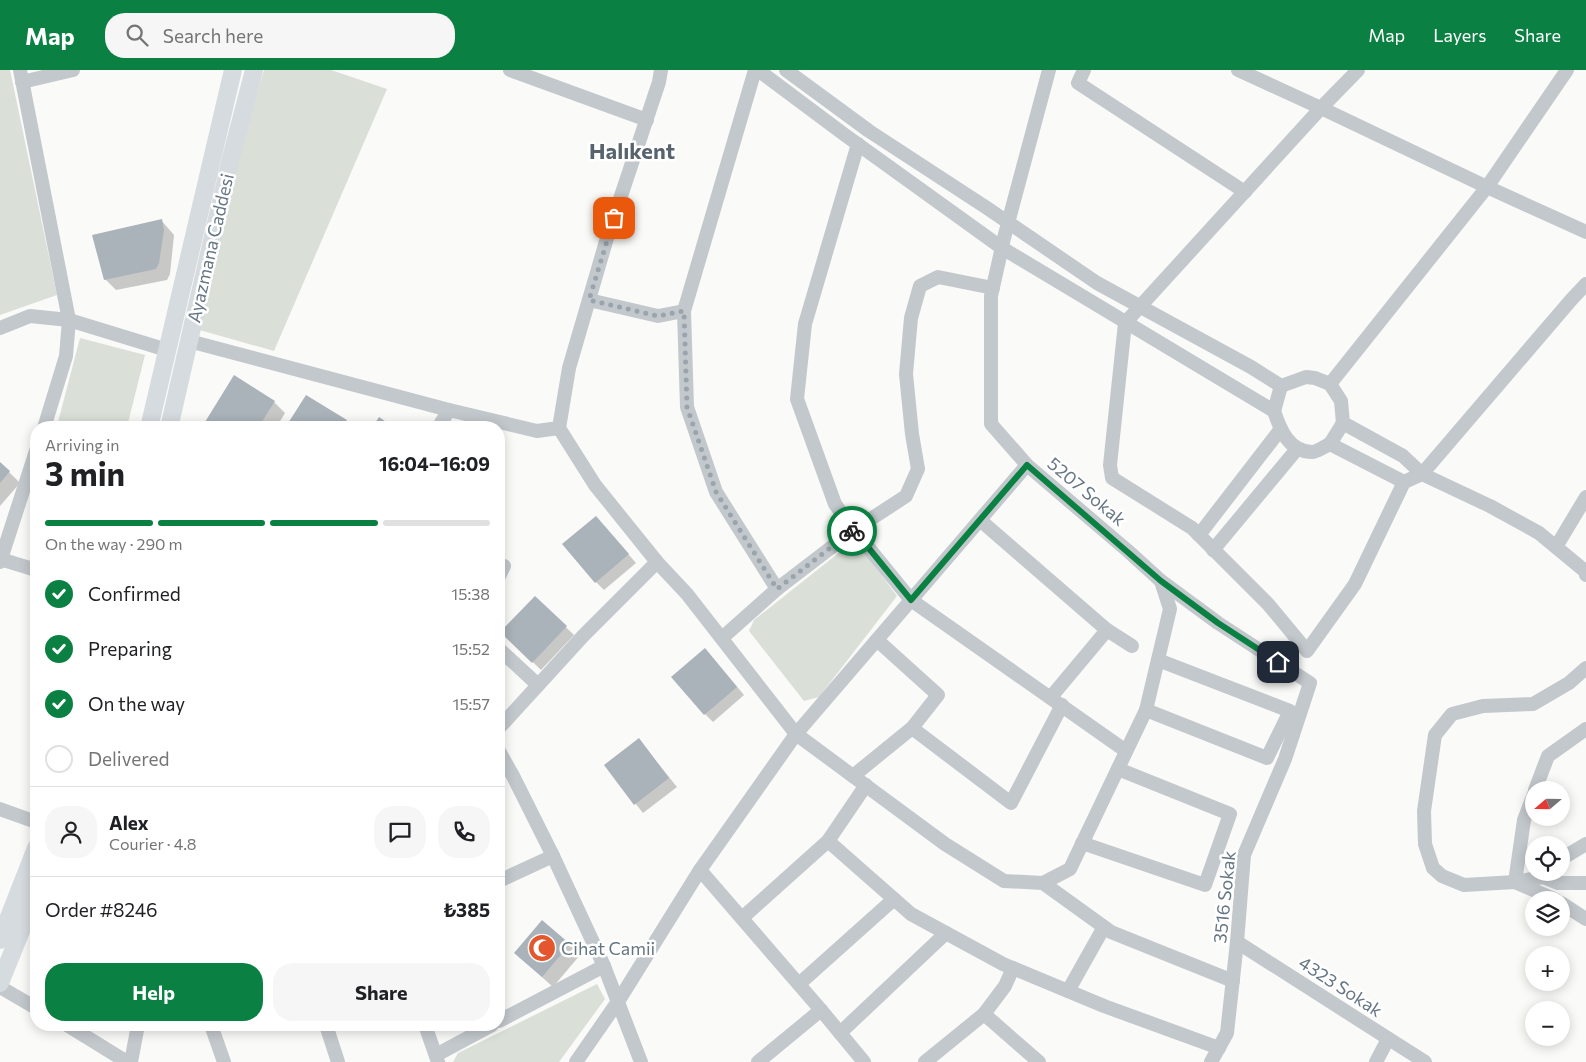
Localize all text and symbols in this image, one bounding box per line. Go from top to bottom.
search box [105,13,455,58]
text: Map [25,21,75,50]
icon: search [123,21,151,49]
text: Search here [163,24,263,47]
text: Map [1368,24,1405,46]
text: Layers [1433,24,1486,46]
text: Share [1514,24,1561,46]
district label: Halıkent [589,137,675,164]
street label: Ayazmana Caddesi [182,171,238,325]
pin [593,197,635,239]
icon: bag [600,204,628,232]
text: Arriving in [45,435,119,454]
text: 16:04–16:09 [379,452,490,475]
street label: 5207 Sokak [1043,452,1131,530]
text: 3 min [45,453,125,493]
courier [827,506,877,556]
icon: bike [838,517,866,545]
text: On the way · 290 m [45,534,183,553]
icon: check [45,580,73,608]
text: Confirmed [88,582,181,605]
text: 15:38 [451,584,490,603]
icon: check [45,635,73,663]
text: Preparing [88,637,172,660]
text: 15:52 [452,639,490,658]
pin [1257,641,1299,683]
icon: home [1264,648,1292,676]
icon: check [45,690,73,718]
text: On the way [88,692,185,715]
text: 15:57 [453,694,490,713]
text: Delivered [88,747,169,770]
north arrow [1525,781,1570,826]
map controls [1525,781,1570,1046]
button: person [45,806,97,858]
button: chat [374,806,426,858]
button: phone [438,806,490,858]
text: Alex [109,811,149,834]
text: Courier · 4.8 [109,834,196,853]
button: locate [1525,836,1570,881]
street label: 3516 Sokak [1208,849,1240,944]
button: layers [1525,891,1570,936]
text: Order #8246 [45,898,158,921]
text: ₺385 [443,898,490,921]
mosque icon: Cihat Camii [527,933,557,963]
place label: Cihat Camii [561,937,655,959]
button: + [1525,946,1570,991]
street label: 4323 Sokak [1295,951,1387,1021]
button: Help [45,963,263,1021]
button: Share [273,963,490,1021]
button: − [1525,1001,1570,1046]

